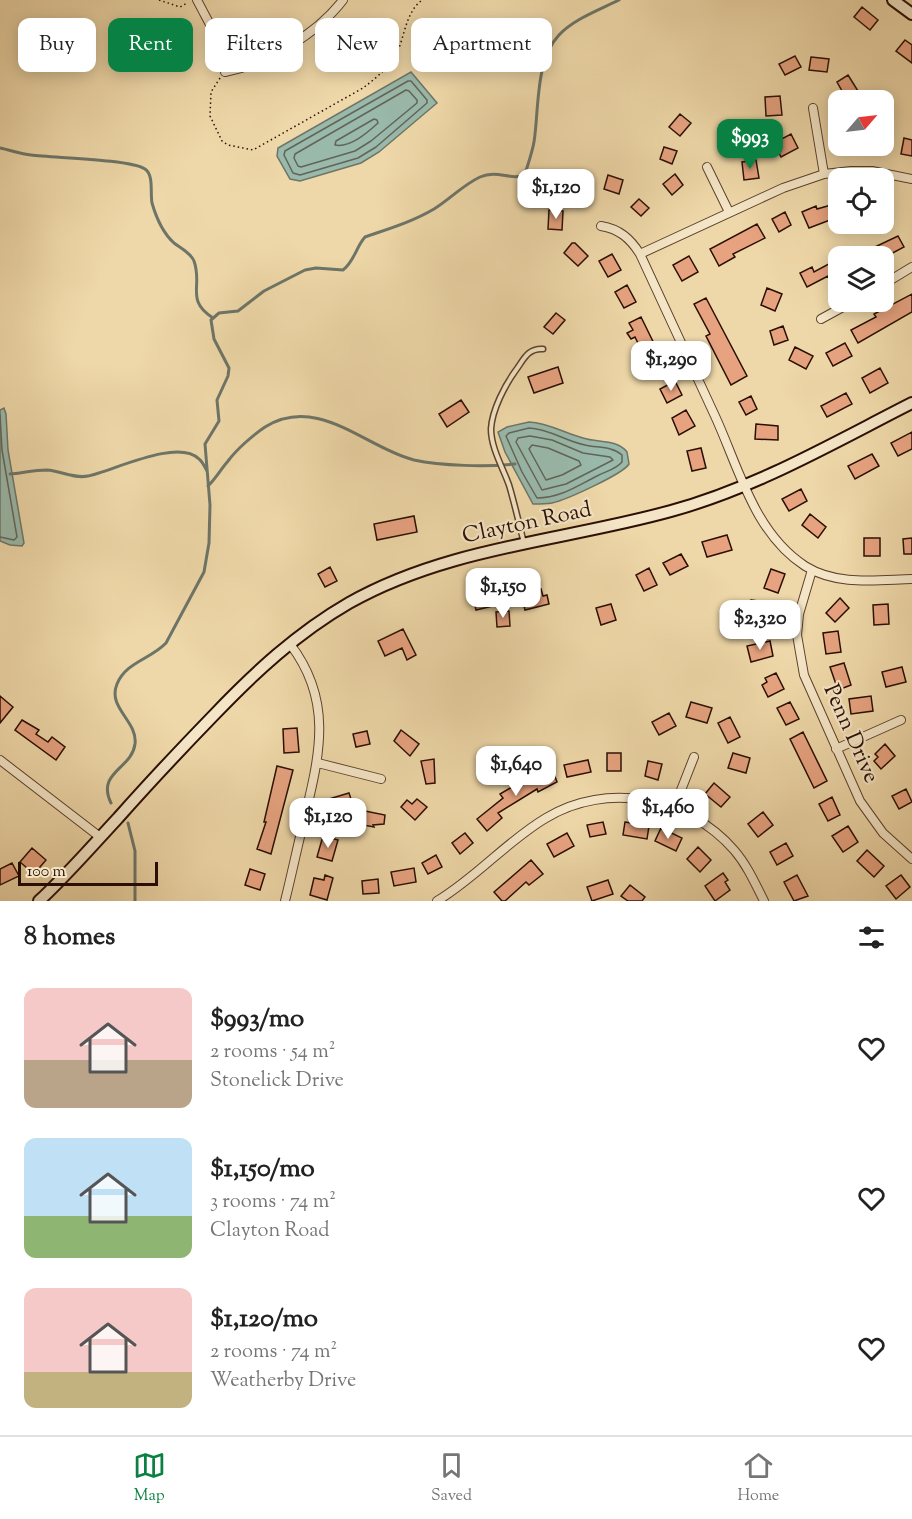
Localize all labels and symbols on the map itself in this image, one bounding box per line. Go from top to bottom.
north arrow [828,90,894,156]
pin: $993 [714,119,786,170]
pin: $1,120 [507,169,605,220]
pin: $1,290 [622,341,720,392]
street label: Clayton Road [459,495,595,553]
pin: $1,150 [454,568,552,619]
pin: $2,320 [711,600,809,651]
street label: Penn Drive [814,679,886,789]
pin: $1,640 [467,746,565,797]
pin: $1,460 [619,789,717,840]
pin: $1,120 [279,798,377,849]
scale bar [18,859,158,886]

